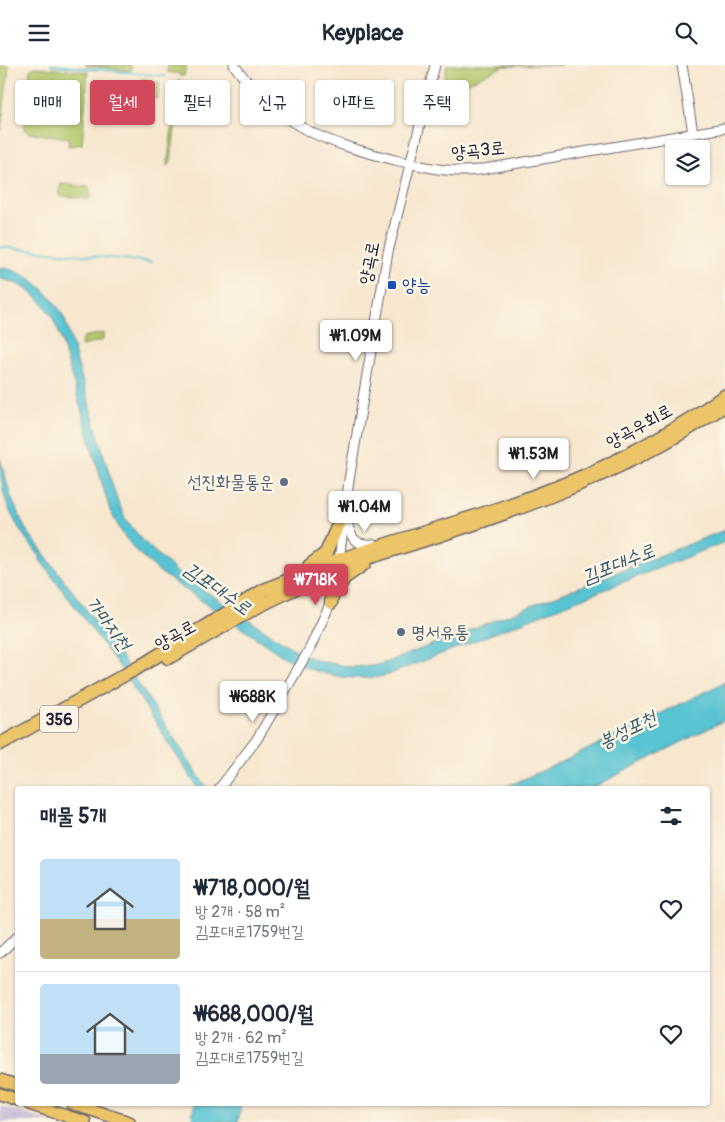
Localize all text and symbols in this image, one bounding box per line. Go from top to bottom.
icon: menu [25,19,53,47]
text: Keyplace [322,19,403,47]
icon: search [672,19,700,47]
chip: 매매 [15,80,80,125]
chip: 월세 [90,80,155,125]
chip: 필터 [165,80,230,125]
chip: 신규 [240,80,305,125]
chip: 아파트 [315,80,394,125]
chip: 주택 [404,80,469,125]
street label: 양곡3로 [450,136,506,165]
map controls [665,140,710,185]
button: layers [665,140,710,185]
street label: 양곡로 [354,240,385,287]
place label: 양능 [402,274,431,297]
marker: 양능 [386,279,398,291]
pin: ₩1.09M [315,319,397,362]
text: ₩1.09M [331,326,381,346]
street label: 양곡우회로 [602,399,676,454]
pin: ₩1.53M [493,437,575,480]
text: ₩1.53M [510,444,558,464]
place label: 선진화물통운 [187,471,274,494]
marker: 선진화물통운 [278,476,290,488]
pin: ₩1.04M [324,491,406,533]
text: ₩1.04M [339,497,391,517]
water label: 김포대수로 [578,538,658,589]
water label: 김포대수로 [179,557,256,621]
pin: ₩718K [281,563,351,606]
text: ₩718K [295,570,337,590]
water label: 가마지천 [80,592,137,657]
street label: 양곡로 [151,615,200,656]
place label: 명서유통 [411,621,469,644]
marker: 명서유통 [395,626,407,638]
pin: ₩688K [218,681,288,723]
text: ₩688K [231,687,275,707]
water label: 봉성포천 [595,705,662,754]
road number: 356 [40,706,78,733]
icon: filters [657,802,685,830]
text: 매물 5개 [40,803,107,830]
text: ₩718,000/월 [195,875,310,902]
icon: home [80,879,140,939]
icon: heart [657,895,685,923]
text: 방 2개 · 58 m² [195,902,285,922]
text: 김포대로1759번길 [195,922,304,942]
text: ₩688,000/월 [195,1001,314,1028]
icon: home [80,1004,140,1064]
icon: heart [657,1020,685,1048]
text: 방 2개 · 62 m² [195,1028,287,1048]
text: 김포대로1759번길 [195,1048,304,1068]

